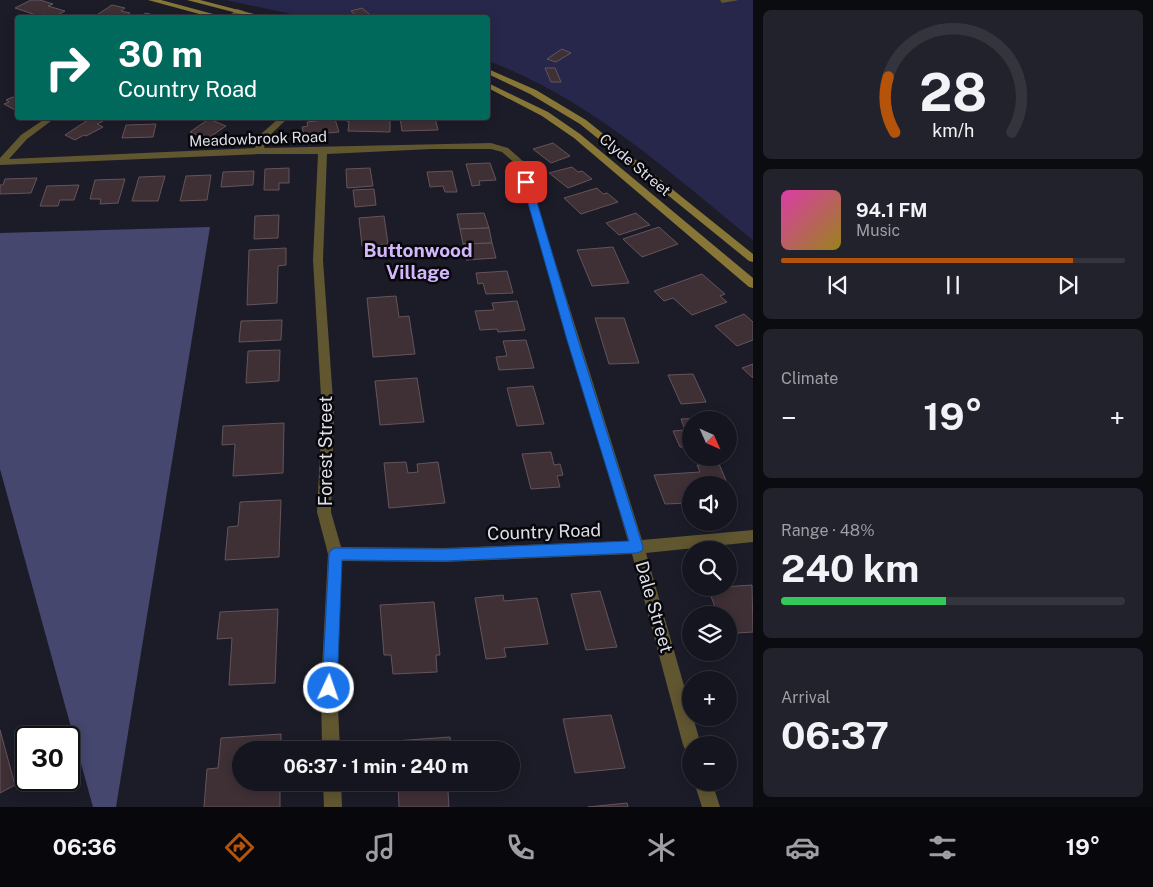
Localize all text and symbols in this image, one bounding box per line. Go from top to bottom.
text: 30 m [118,34,203,75]
icon: right [35,35,100,100]
text: 28 [919,62,987,123]
text: Country Road [118,76,257,102]
text: km/h [932,120,974,141]
street label: Meadowbrook Road [189,128,327,149]
street label: Clyde Street [596,130,674,199]
pin [505,161,547,203]
icon: arrive [512,168,540,196]
text: 94.1 FM [856,199,928,221]
text: Music [856,221,900,240]
district label: Buttonwood Village [363,239,473,283]
icon: previous [824,271,852,299]
icon: pause [939,271,967,299]
icon: next [1054,271,1082,299]
text: Climate [781,369,838,388]
text: 19° [923,394,983,439]
street label: Forest Street [315,396,336,506]
text: − [781,401,797,434]
text: + [1109,401,1125,434]
north arrow [682,411,738,466]
map controls [682,411,737,791]
button: sound [682,476,737,531]
street label: Country Road [487,519,601,544]
text: Range · 48% [781,521,875,540]
button: search [682,541,737,596]
text: 240 km [781,546,919,591]
street label: Dale Street [631,559,678,655]
button: layers [682,606,737,661]
position arrow [302,661,354,713]
button: + [682,671,737,726]
text: Arrival [781,688,830,707]
text: 06:37 [781,713,889,758]
speed limit sign: 30 [15,726,80,791]
button: − [682,736,737,791]
text: 06:37 · 1 min · 240 m [284,755,468,777]
icon: directions [222,830,257,865]
icon: music [363,830,398,865]
icon: phone [503,830,538,865]
icon: climate [644,830,679,865]
icon: car [785,830,820,865]
icon: filters [925,830,960,865]
text: 06:36 [53,834,116,860]
text: 19° [1066,834,1100,860]

